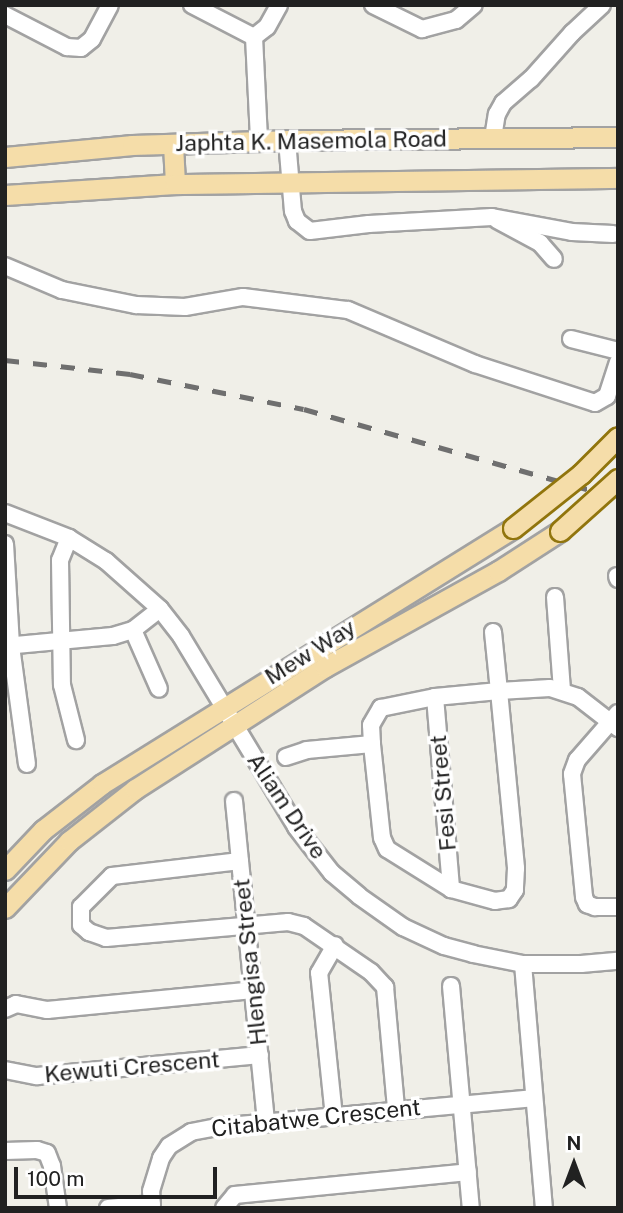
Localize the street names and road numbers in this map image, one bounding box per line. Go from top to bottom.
street label: Japhta K. Masemola Road [175,125,447,157]
street label: Mew Way [259,613,361,691]
street label: Fesi Street [424,734,462,852]
street label: Aliam Drive [241,748,333,864]
street label: Hlengisa Street [228,877,272,1047]
street label: Kewuti Crescent [43,1046,221,1088]
street label: Citabatwe Crescent [210,1093,422,1143]

